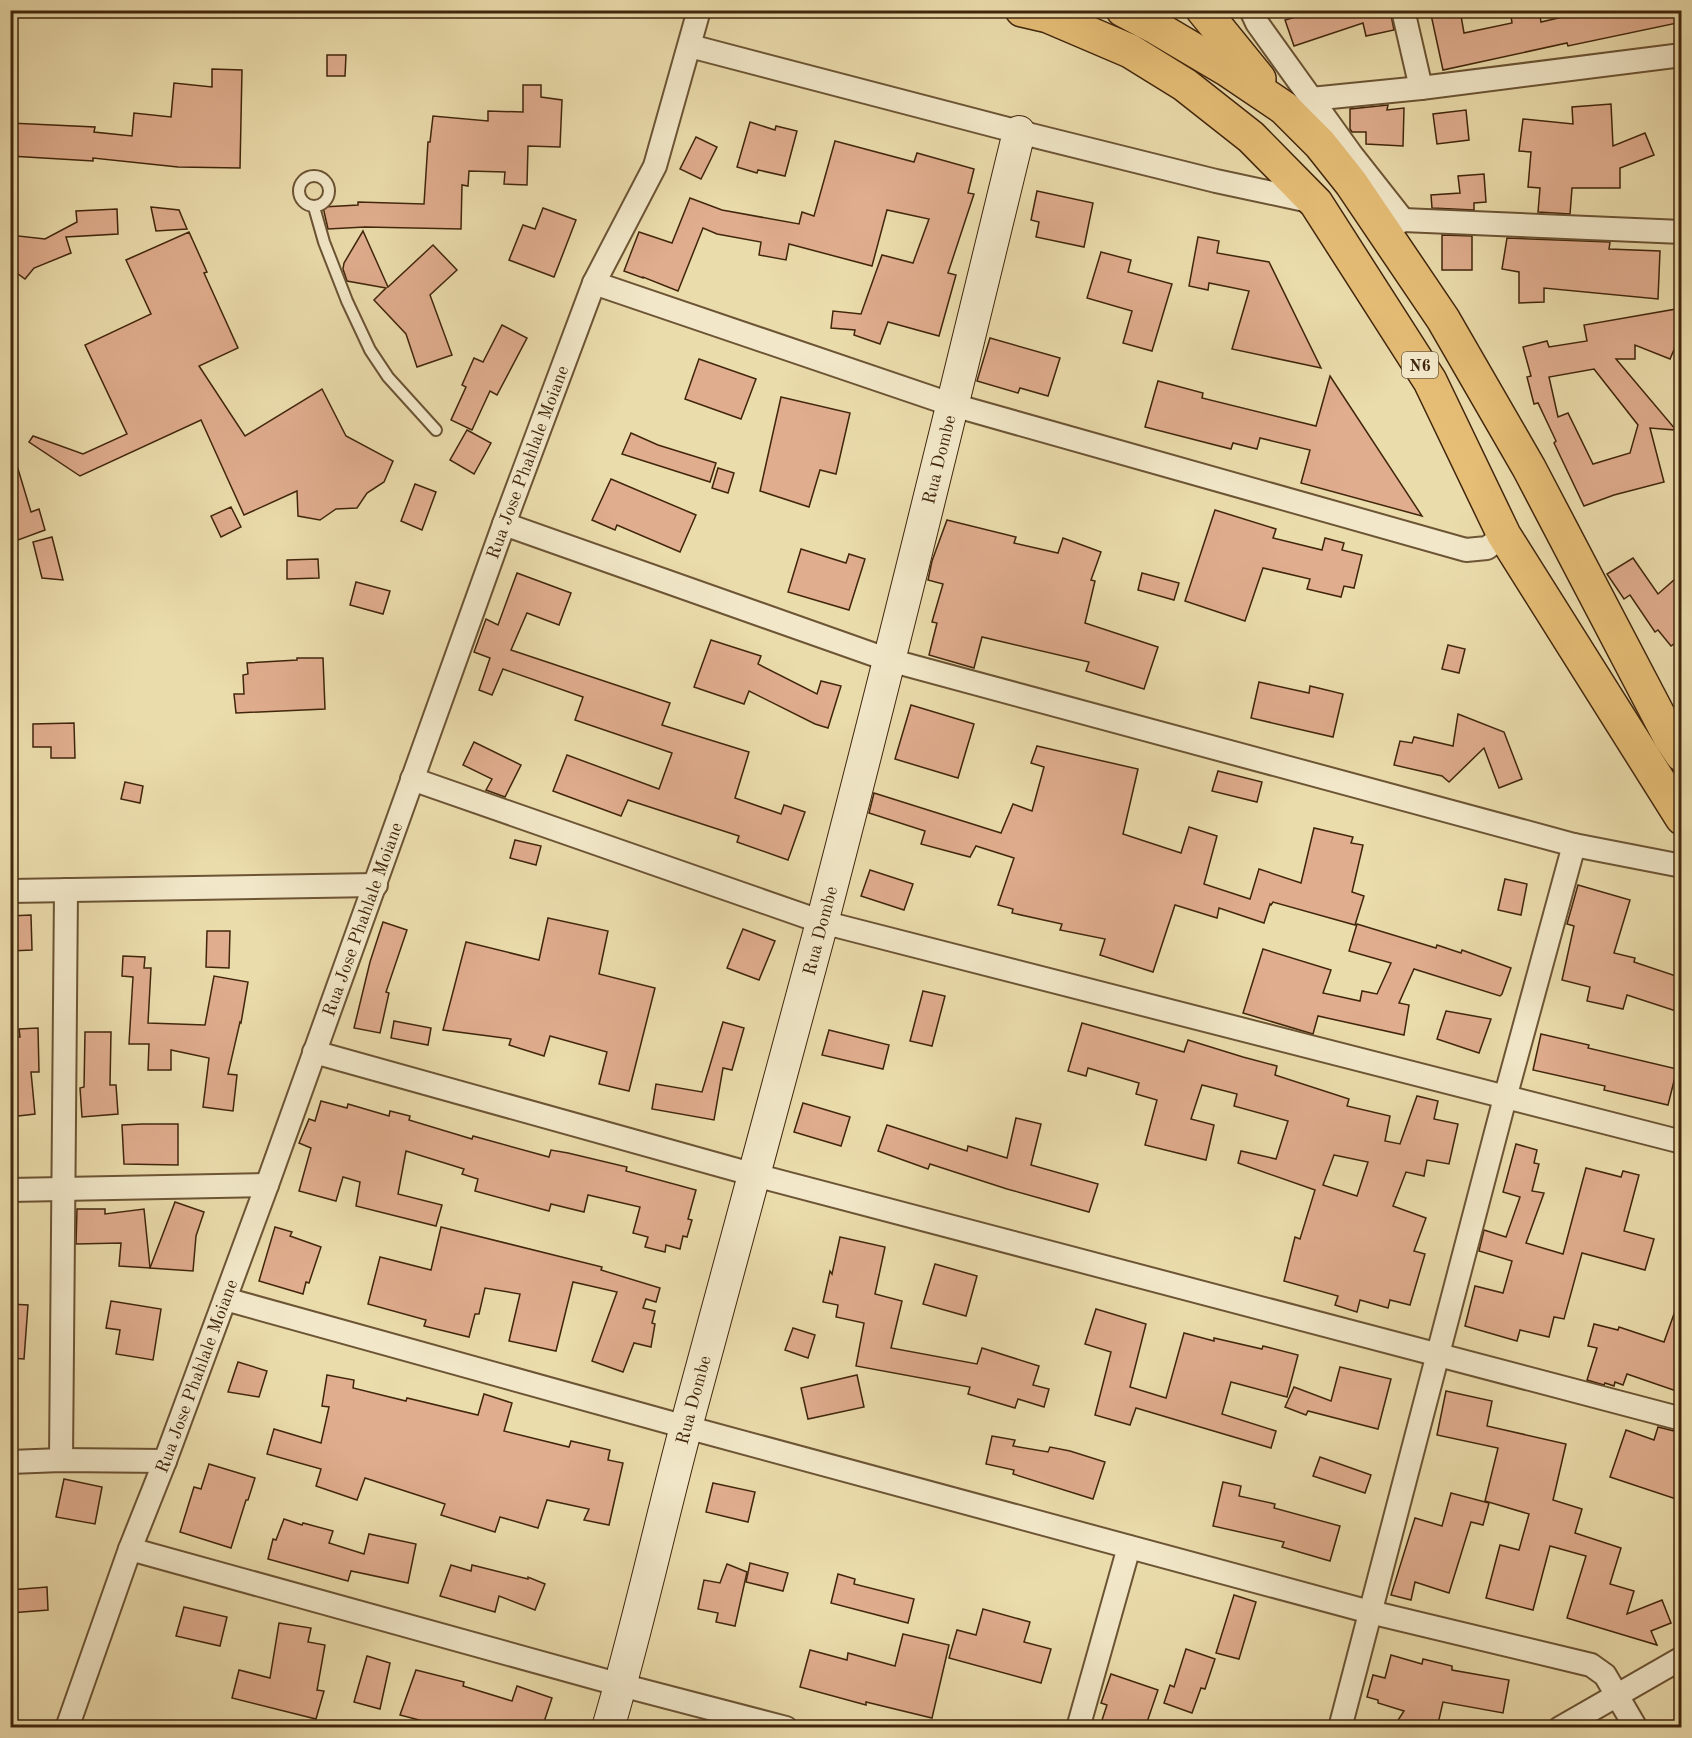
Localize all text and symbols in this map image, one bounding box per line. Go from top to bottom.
road number: N6 [1402,352,1438,378]
street label: Rua Jose Phahlale Moiane [484,363,572,562]
street label: Rua Dombe [920,413,960,506]
street label: Rua Jose Phahlale Moiane [320,820,406,1019]
street label: Rua Dombe [801,885,841,977]
street label: Rua Jose Phahlale Moiane [153,1277,241,1476]
street label: Rua Dombe [674,1354,715,1447]

